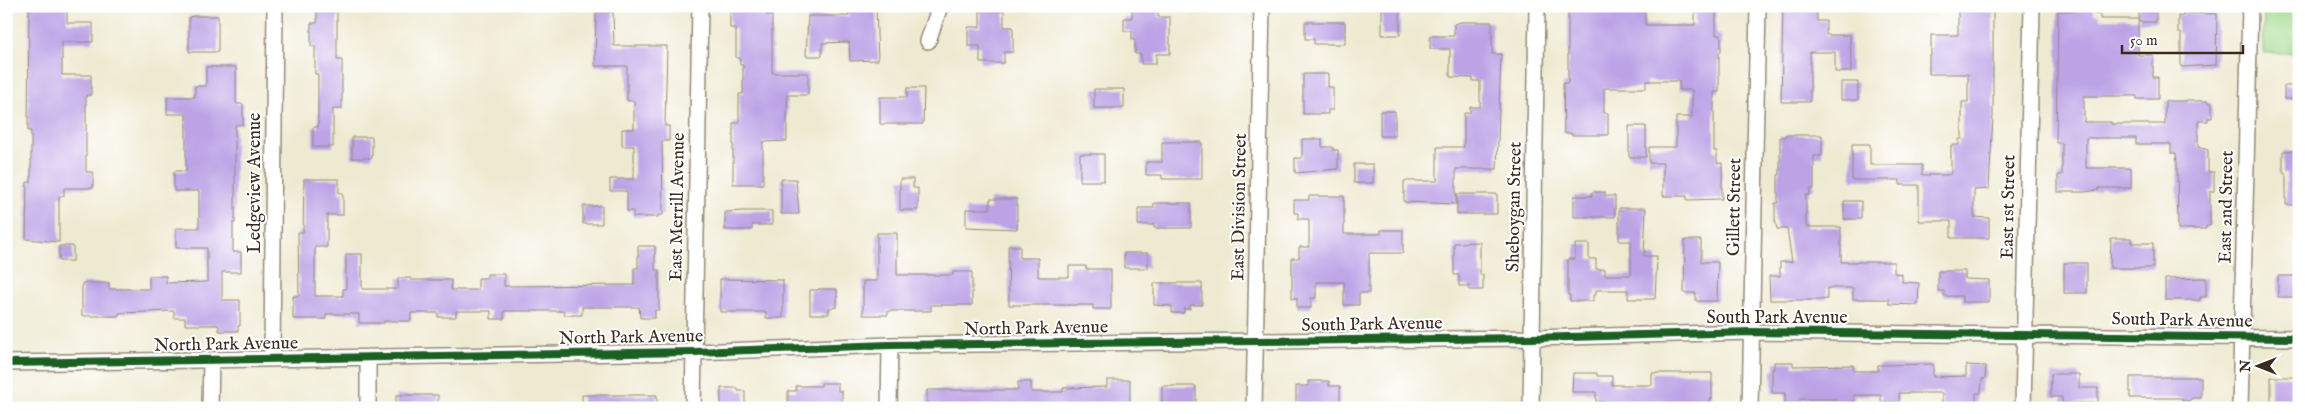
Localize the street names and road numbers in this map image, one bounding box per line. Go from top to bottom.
street label: Ledgeview Avenue [244,113,267,253]
street label: East Merrill Avenue [665,133,691,281]
street label: East Division Street [1227,133,1253,281]
street label: Sheboygan Street [1502,142,1528,272]
street label: East 2nd Street [2215,150,2239,264]
street label: East 1st Street [1997,155,2021,259]
street label: Gillett Street [1723,158,1747,256]
street label: South Park Avenue [1706,307,1848,330]
street label: South Park Avenue [2111,308,2253,334]
street label: South Park Avenue [1301,312,1443,338]
street label: North Park Avenue [964,316,1108,342]
street label: North Park Avenue [559,325,703,351]
street label: North Park Avenue [154,332,298,358]

